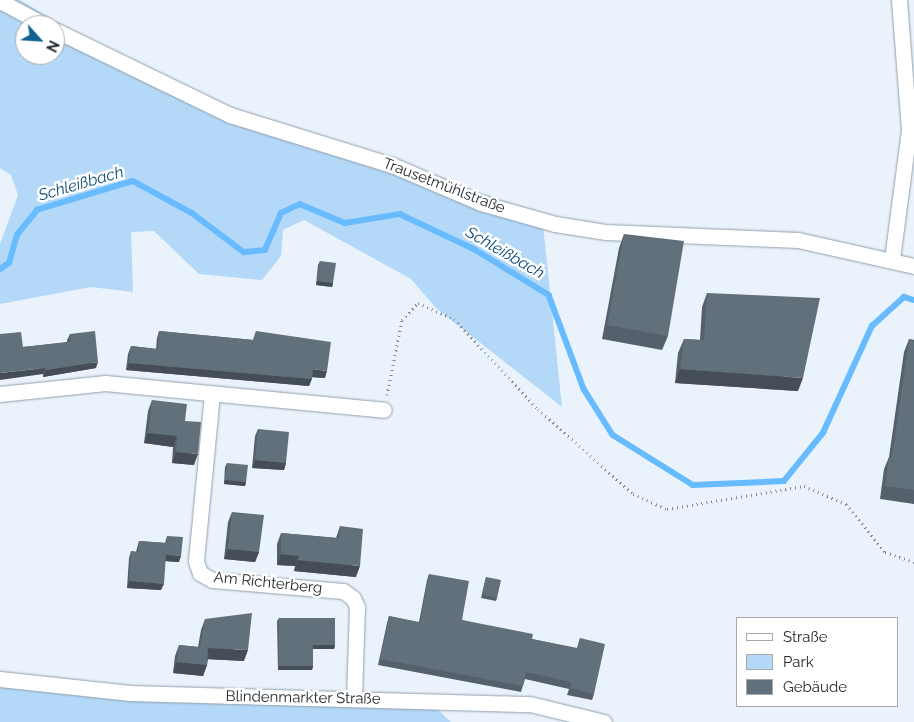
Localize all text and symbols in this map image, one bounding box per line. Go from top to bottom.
north arrow [15,15,65,65]
text: N [43,38,62,54]
street label: Trausetmühlstraße [380,154,508,218]
water label: Schleißbach [36,163,126,205]
water label: Schleißbach [462,223,548,283]
street label: Am Richterberg [213,568,323,598]
legend [736,617,899,707]
text: Straße [783,628,827,646]
text: Park [783,653,814,671]
text: Gebäude [783,678,847,696]
street label: Blindenmarkter Straße [225,688,381,708]

